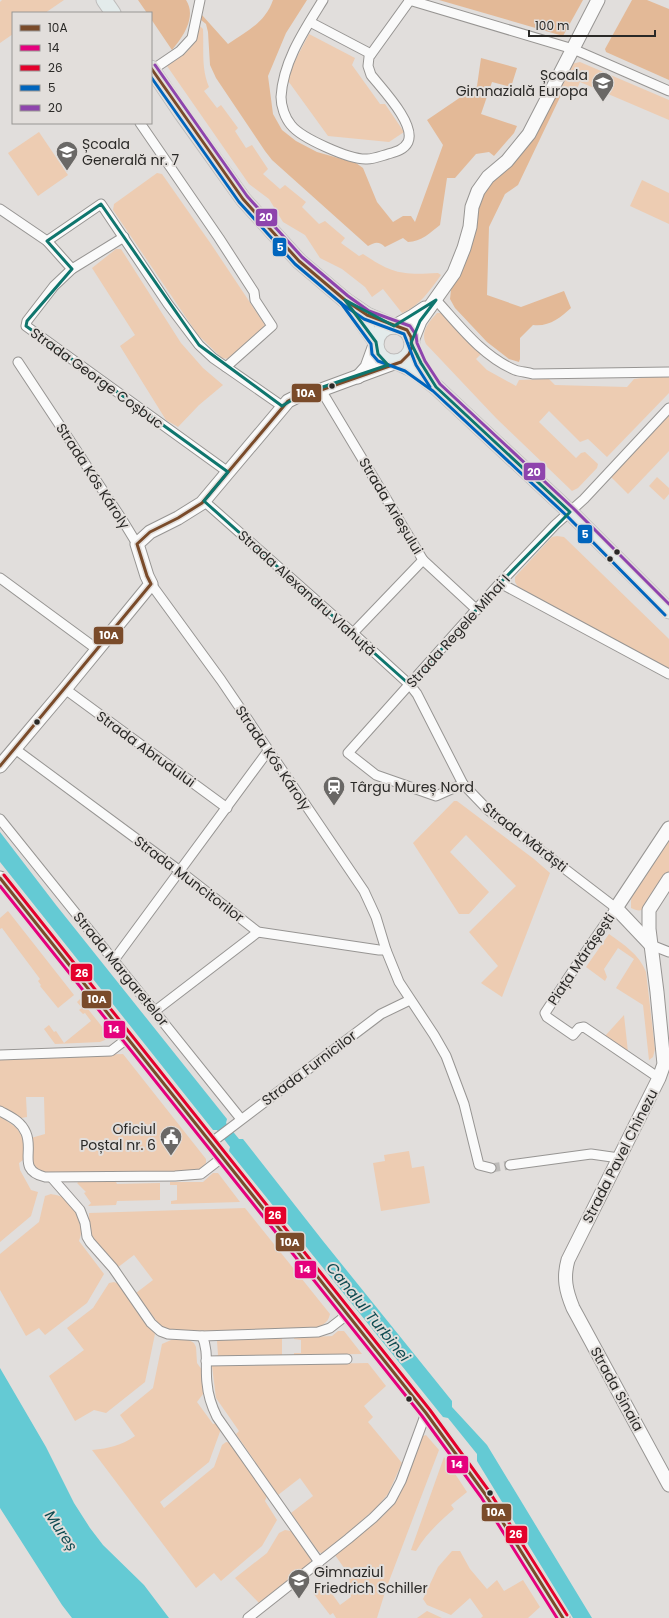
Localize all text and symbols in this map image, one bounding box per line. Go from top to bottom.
legend [12,12,152,124]
scale bar [529,12,655,38]
text: 100 m [535,17,569,34]
text: 10A [48,19,67,36]
text: 14 [48,39,60,56]
text: 26 [48,59,63,76]
place label: Școala Gimnazială Europa [456,65,588,101]
school or university icon: Școala Gimnazială Europa [590,70,616,103]
text: 5 [48,79,56,96]
text: 20 [48,99,62,116]
place label: Școala Generală nr. 7 [82,134,179,170]
school or university icon: Școala Generală nr. 7 [54,139,80,172]
line badge: 20 [255,208,278,227]
text: 20 [259,209,273,225]
line badge: 5 [272,237,287,257]
text: 5 [276,239,284,255]
street label: Strada George Coșbuc [26,323,168,433]
unlabelled marker [327,381,337,391]
line badge: 10A [291,383,322,403]
text: 10A [296,385,316,401]
street label: Strada Kós Károly [51,419,135,533]
street label: Strada Arieșului [354,454,428,558]
line badge: 20 [523,462,546,481]
text: 20 [527,464,541,480]
line badge: 5 [577,524,593,544]
street label: Strada Alexandru Vlahuță [234,525,380,661]
text: 5 [581,526,589,542]
unlabelled marker [612,547,622,557]
unlabelled marker [605,554,615,564]
street label: Strada Regele Mihai I [402,570,514,692]
line badge: 10A [93,626,124,645]
text: 10A [99,627,119,643]
street label: Strada Kós Károly [230,702,316,814]
street label: Strada Abrudului [92,706,200,792]
unlabelled marker [32,717,42,727]
station icon: Târgu Mureș Nord [321,774,347,807]
place label: Târgu Mureș Nord [350,777,474,797]
street label: Strada Mărăști [478,797,572,877]
street label: Strada Muncitorilor [130,831,248,927]
street label: Strada Margaretelor [69,908,173,1030]
street label: Piața Mărășești [543,909,619,1009]
line badge: 26 [70,963,93,982]
text: 26 [75,965,89,981]
line badge: 10A [81,990,112,1009]
text: 10A [87,991,107,1007]
line badge: 14 [103,1020,126,1039]
text: 14 [108,1021,120,1037]
street label: Strada Furnicilor [258,1026,360,1110]
street label: Strada Pavel Chinezu [577,1085,663,1227]
place label: Oficiul Poștal nr. 6 [80,1119,156,1155]
public building icon: Oficiul Poștal nr. 6 [158,1124,184,1157]
line badge: 26 [264,1206,287,1225]
text: 26 [268,1207,282,1223]
line badge: 10A [275,1232,305,1252]
text: 10A [280,1234,300,1250]
water label: Canalul Turbinei [322,1257,415,1366]
line badge: 14 [294,1260,317,1279]
text: 14 [299,1261,311,1277]
street label: Strada Sinaia [586,1343,648,1435]
unlabelled marker [404,1394,414,1404]
line badge: 14 [446,1455,469,1474]
text: 14 [451,1456,463,1472]
unlabelled marker [485,1488,495,1498]
line badge: 10A [481,1503,512,1522]
text: 10A [486,1504,506,1520]
water label: Mureș [40,1506,83,1555]
line badge: 26 [505,1525,528,1544]
text: 26 [509,1526,523,1542]
place label: Gimnaziul Friedrich Schiller [314,1562,428,1598]
school or university icon: Gimnaziul Friedrich Schiller [286,1567,312,1600]

